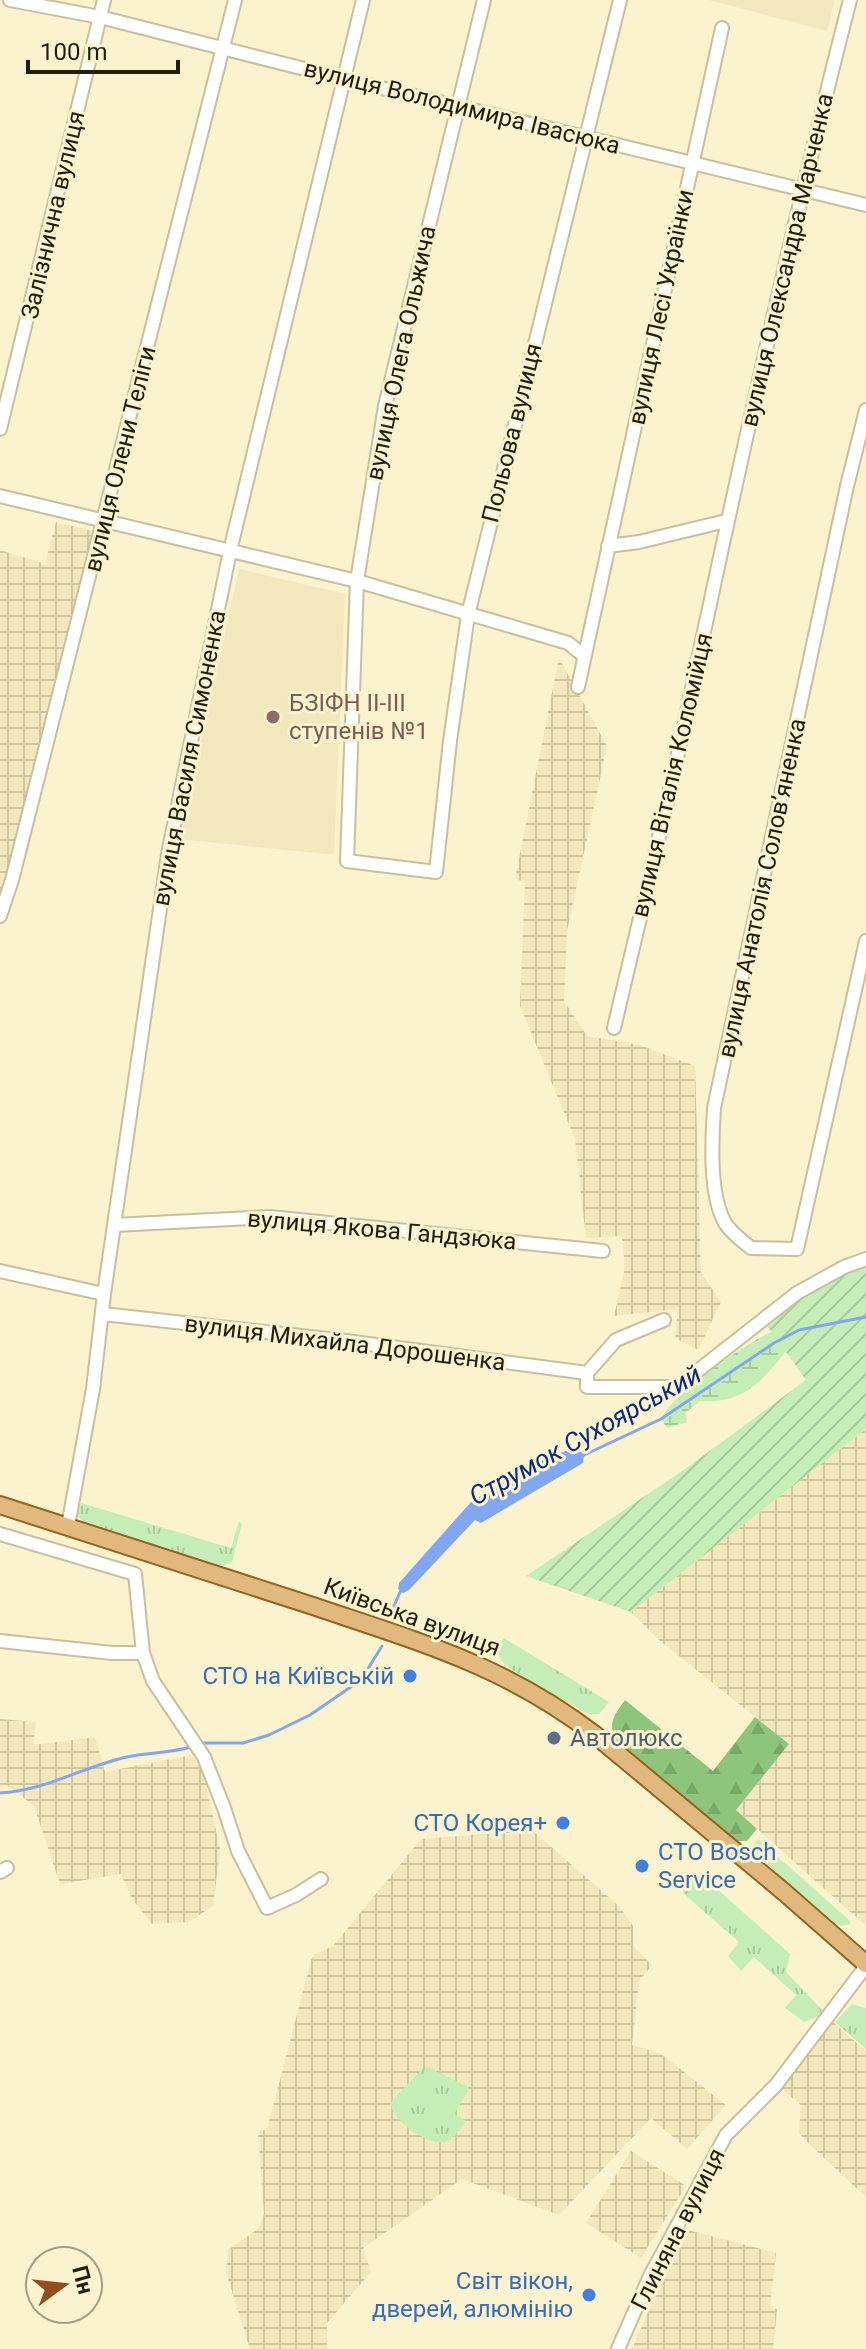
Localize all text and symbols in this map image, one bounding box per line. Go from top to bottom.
scale bar [28,24,178,74]
text: 100 m [40,38,107,66]
street label: вулиця Володимира Івасюка [301,54,623,160]
street label: вулиця Олександра Марченка [735,91,839,429]
street label: Залізнична вулиця [15,108,91,322]
street label: вулиця Лесі Українки [622,187,700,427]
street label: вулиця Олега Ольжича [360,223,442,483]
street label: Польова вулиця [476,340,548,526]
street label: вулиця Олени Теліги [78,343,162,575]
street label: вулиця Василя Симоненка [147,608,231,908]
street label: вулиця Віталія Коломійця [626,630,718,920]
place label: БЗІФН ІІ-ІІІ ступенів №1 [289,689,429,745]
marker: БЗІФН ІІ-ІІІ ступенів №1 [264,708,282,726]
street label: вулиця Анатолія Соловʼяненка [712,716,812,1060]
street label: вулиця Якова Гандзюка [246,1204,518,1256]
street label: вулиця Михайла Дорошенка [183,1309,507,1377]
water label: Струмок Сухоярський [464,1359,706,1511]
street label: Київська вулиця [320,1572,504,1662]
place label: СТО на Київській [202,1662,394,1690]
marker: СТО на Київській [401,1667,419,1685]
place label: Автолюкс [570,1724,683,1752]
marker: Автолюкс [545,1729,563,1747]
place label: СТО Корея+ [413,1809,547,1837]
marker: СТО Корея+ [554,1814,572,1832]
place label: СТО Bosch Service [658,1838,777,1894]
marker: СТО Bosch Service [633,1857,651,1875]
street label: Глиняна вулиця [625,2143,731,2315]
north arrow [24,2245,104,2325]
text: Пн [67,2263,99,2297]
place label: Світ вікон, дверей, алюмінію [372,2267,573,2323]
marker: Світ вікон, дверей, алюмінію [580,2286,598,2304]

